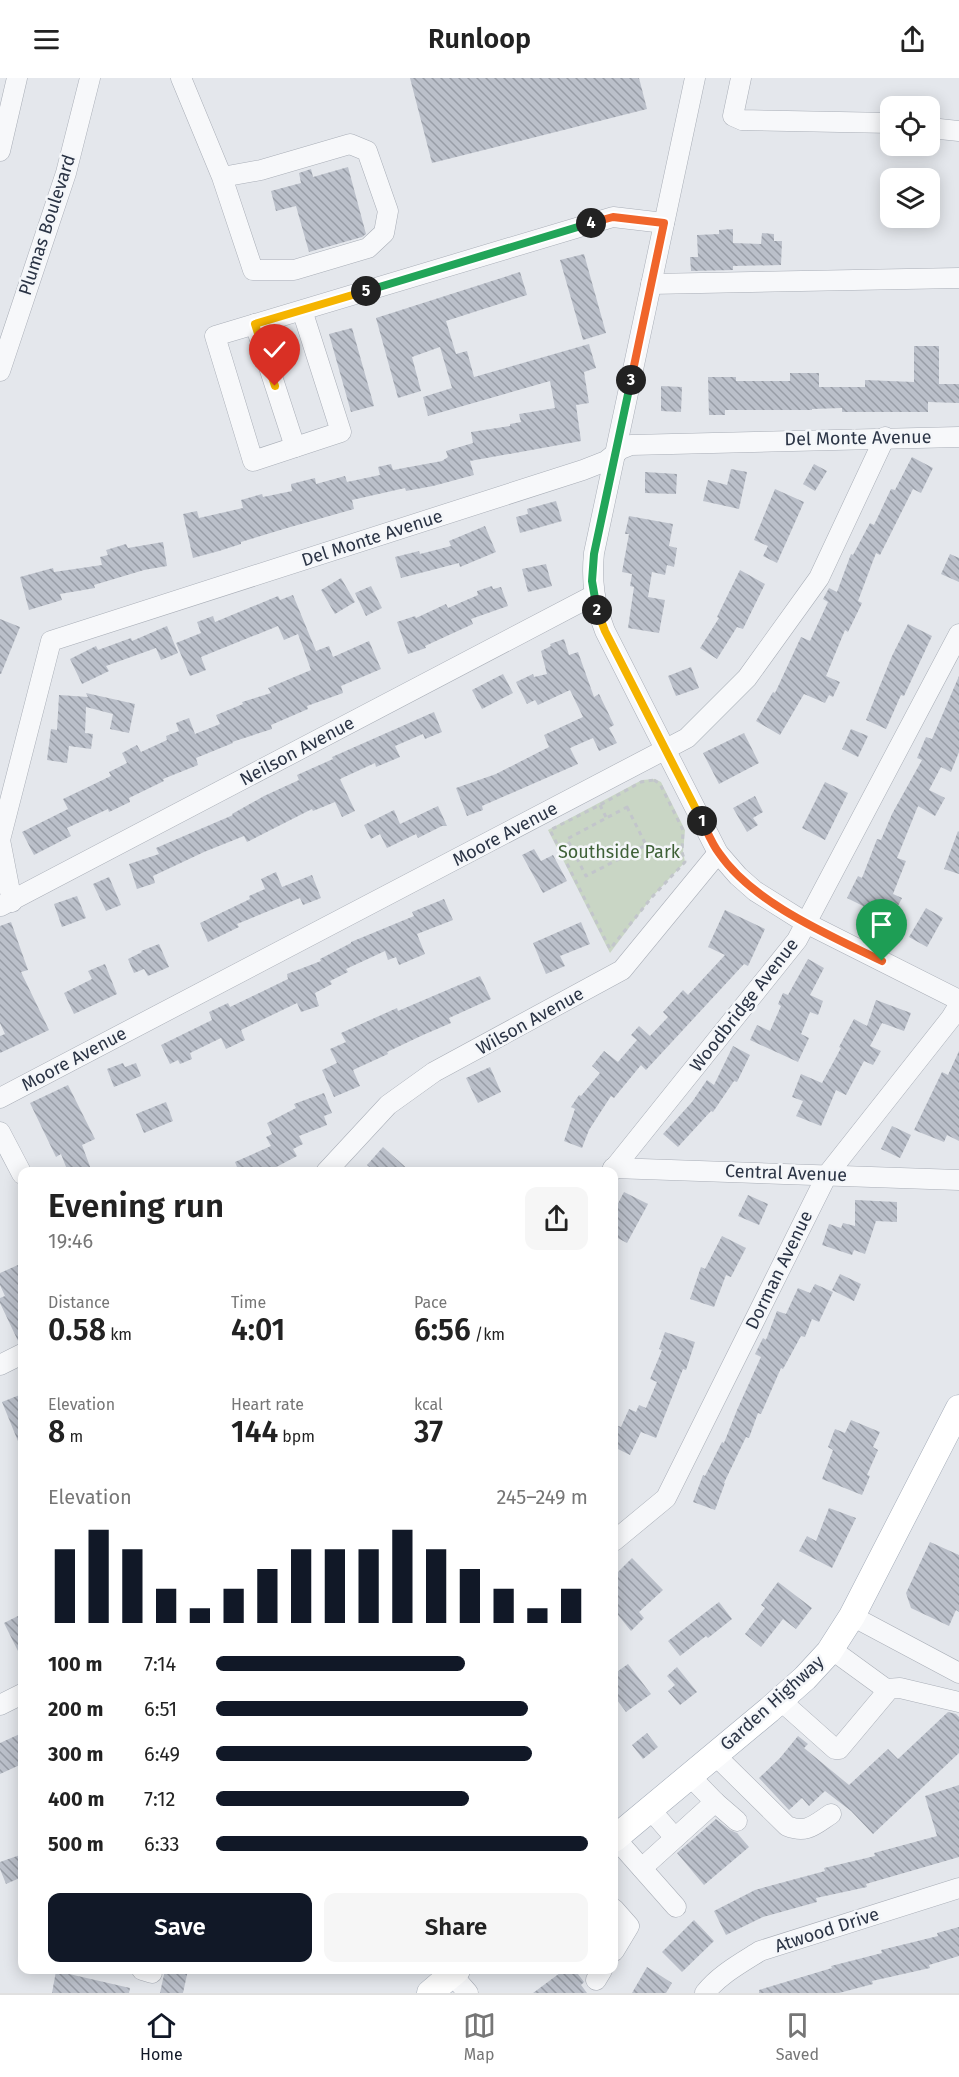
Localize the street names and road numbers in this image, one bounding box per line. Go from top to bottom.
street label: Plumas Boulevard [14,152,80,298]
street label: Del Monte Avenue [784,426,932,450]
street label: Del Monte Avenue [299,505,445,571]
street label: Neilson Avenue [236,712,358,790]
street label: Moore Avenue [449,797,561,871]
street label: Woodbridge Avenue [685,934,803,1076]
street label: Wilson Avenue [473,982,587,1060]
street label: Moore Avenue [18,1022,130,1096]
street label: Central Avenue [725,1160,847,1186]
street label: Dorman Avenue [741,1207,817,1333]
street label: Garden Highway [716,1651,828,1755]
street label: Atwood Drive [772,1903,882,1957]

